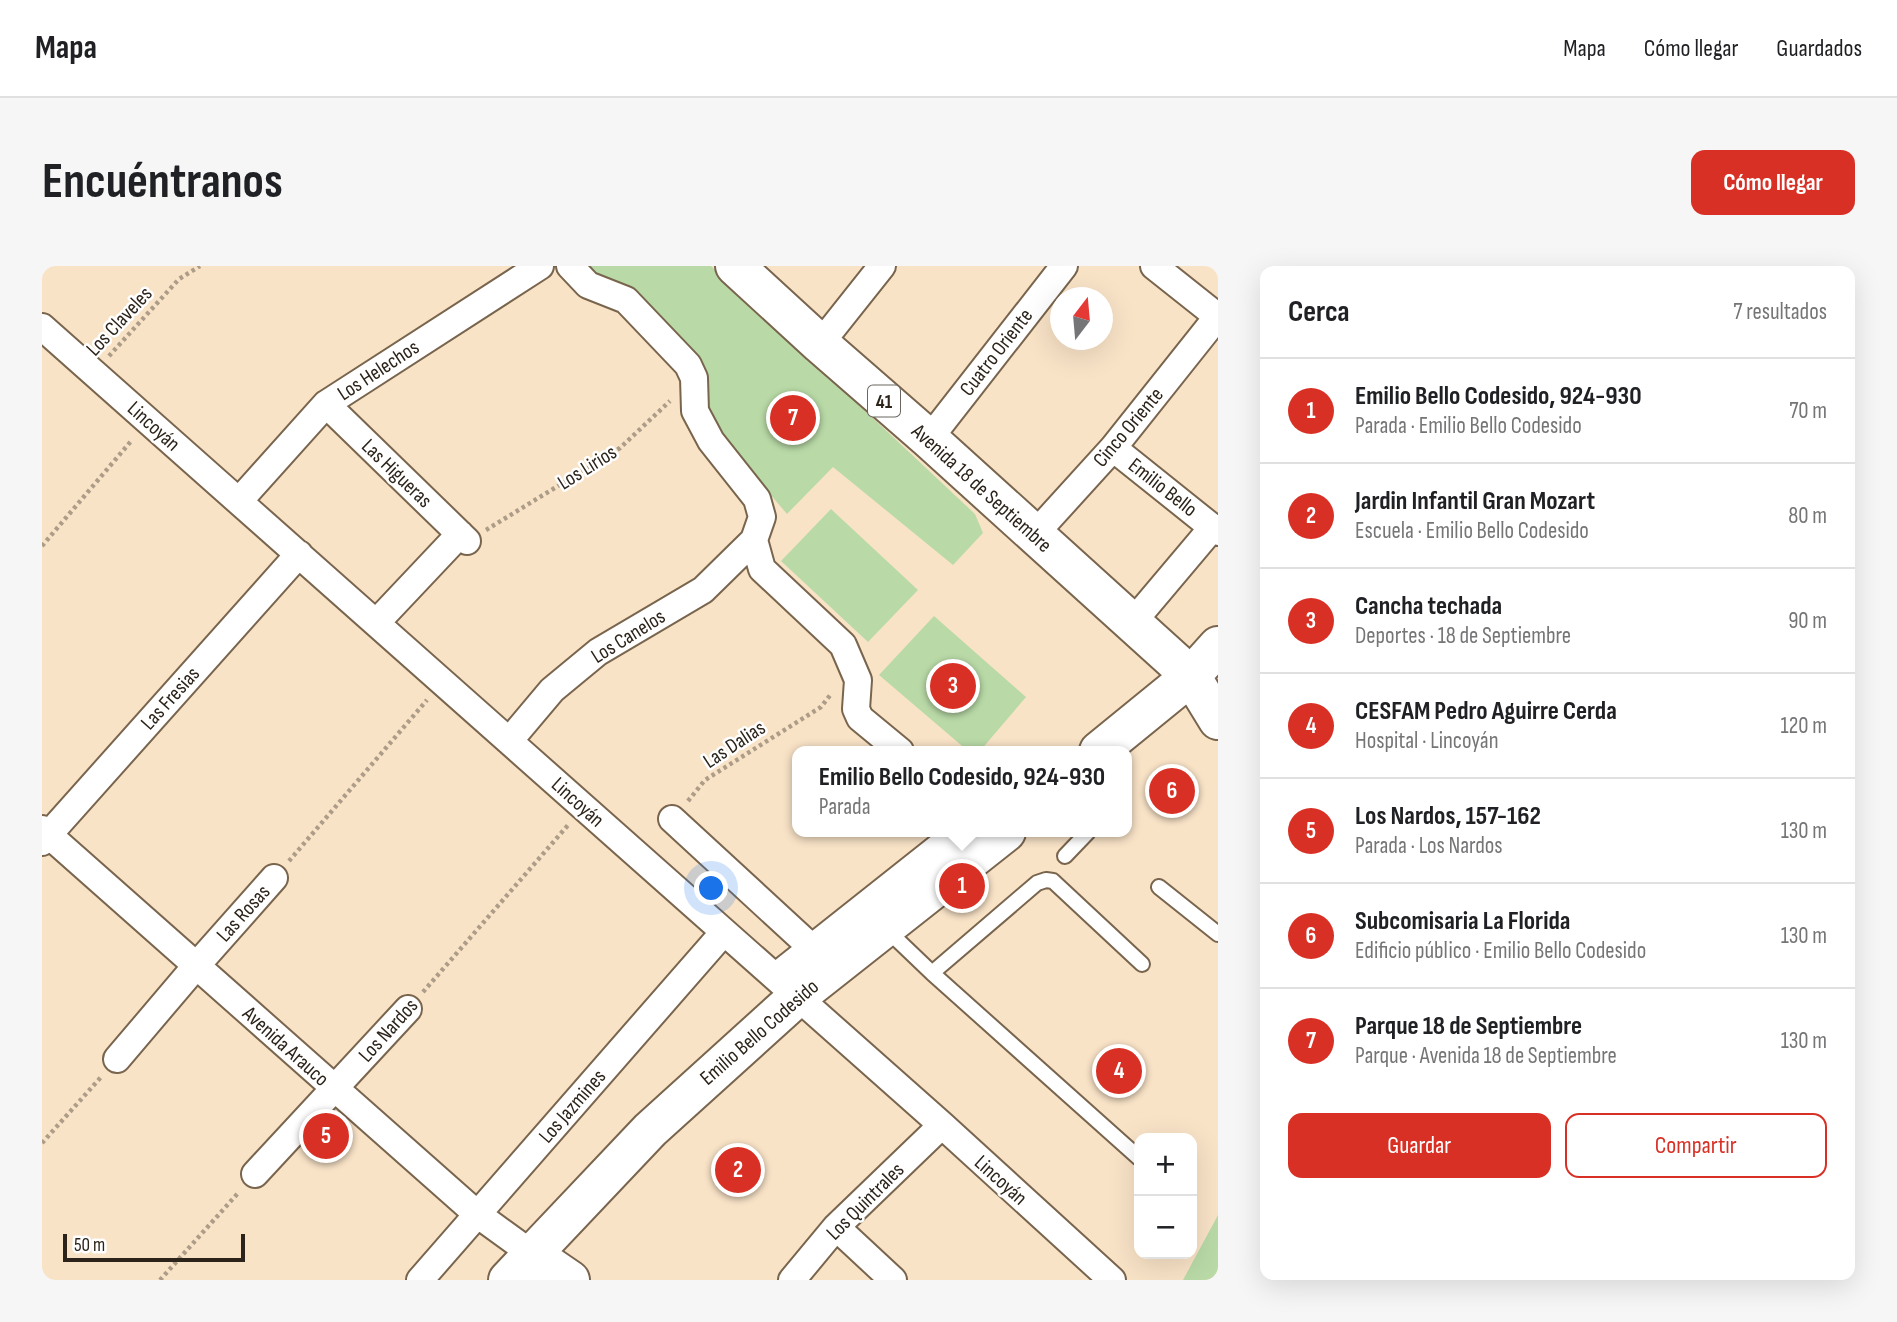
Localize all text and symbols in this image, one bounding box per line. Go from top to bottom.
text: Mapa [35,28,97,68]
text: Mapa [1563,34,1606,63]
text: Cómo llegar [1644,34,1738,63]
text: Guardados [1776,34,1862,63]
button: Cómo llegar [1691,150,1855,215]
text: Encuéntranos [42,153,283,212]
street label: Los Claveles [81,282,158,361]
north arrow [1050,287,1113,350]
text: Cerca [1288,294,1350,330]
text: 7 resultados [1733,298,1827,326]
street label: Cuatro Oriente [955,304,1038,401]
street label: Los Helechos [333,335,424,406]
text: Emilio Bello Codesido, 924-930 [1355,381,1642,412]
street label: Cinco Oriente [1088,383,1169,472]
road number: 41 [868,385,900,416]
pin: 7 [770,392,816,444]
street label: Lincoyán [122,396,185,457]
text: 1 [1306,397,1316,425]
text: 70 m [1789,397,1827,425]
text: Parada · Emilio Bello Codesido [1355,412,1582,440]
street label: Avenida 18 de Septiembre [906,418,1057,558]
street label: Las Higueras [356,434,437,513]
street label: Los Lirios [553,440,621,495]
street label: Emilio Bello [1123,453,1202,522]
text: Jardin Infantil Gran Mozart [1355,486,1595,517]
text: 2 [1306,502,1316,530]
text: 80 m [1788,502,1827,530]
text: Escuela · Emilio Bello Codesido [1355,517,1589,545]
text: Cancha techada [1355,591,1502,622]
street label: Los Canelos [587,604,670,669]
text: 3 [1306,607,1316,635]
text: 90 m [1788,607,1827,635]
text: Deportes · 18 de Septiembre [1355,622,1571,650]
pin: 3 [930,660,976,712]
street label: Las Fresias [136,662,205,735]
text: CESFAM Pedro Aguirre Cerda [1355,696,1617,727]
text: 4 [1306,712,1316,740]
text: 120 m [1781,712,1827,740]
street label: Las Dalias [699,715,770,774]
text: Hospital · Lincoyán [1355,727,1499,755]
popup [792,746,1132,837]
text: Emilio Bello Codesido, 924-930 [819,762,1105,793]
pin: 6 [1149,765,1195,817]
street label: Lincoyán [546,772,609,833]
text: Parada [819,793,871,821]
text: Los Nardos, 157-162 [1355,801,1541,832]
text: 5 [1306,817,1316,845]
text: 130 m [1781,817,1827,845]
text: Parada · Los Nardos [1355,832,1503,860]
pin: 1 [939,860,985,912]
your location [694,871,728,905]
street label: Las Rosas [211,880,275,947]
text: Subcomisaria La Florida [1355,906,1570,937]
text: 6 [1306,922,1316,950]
text: 130 m [1781,922,1827,950]
text: Edificio público · Emilio Bello Codesido [1355,937,1646,965]
street label: Emilio Bello Codesido [695,974,824,1091]
street label: Los Nardos [353,993,423,1067]
street label: Avenida Arauco [237,1001,334,1092]
text: Parque 18 de Septiembre [1355,1011,1582,1042]
text: 7 [1306,1027,1316,1055]
text: 130 m [1781,1027,1827,1055]
text: Parque · Avenida 18 de Septiembre [1355,1042,1617,1070]
pin: 4 [1096,1045,1142,1097]
street label: Los Jazmines [534,1064,611,1148]
pin: 5 [303,1110,349,1162]
button: Guardar [1288,1113,1551,1178]
button: Compartir [1565,1113,1827,1178]
map controls [1134,1133,1197,1259]
button: + [1134,1133,1197,1196]
pin: 2 [715,1144,761,1196]
street label: Lincoyán [969,1150,1032,1211]
street label: Los Quintrales [821,1157,909,1245]
button: − [1134,1196,1197,1259]
scale bar [63,1231,245,1263]
text: 50 m [74,1234,105,1257]

